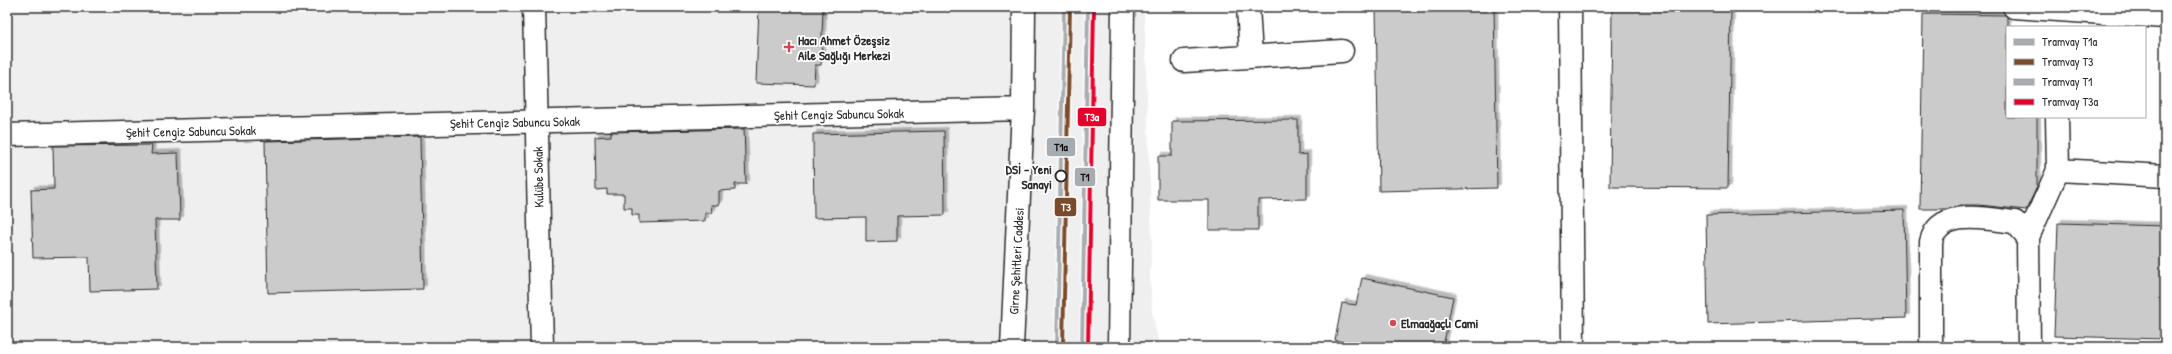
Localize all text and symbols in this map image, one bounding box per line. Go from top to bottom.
legend [2006,26,2146,118]
place label: Hacı Ahmet Özeşsiz Aile Sağlığı Merkezi [798,31,891,65]
text: Tramvay T1a [2042,33,2097,50]
marker: Hacı Ahmet Özeşsiz Aile Sağlığı Merkezi [783,41,795,53]
text: Tramvay T3 [2042,53,2093,70]
text: Tramvay T1 [2042,73,2092,90]
text: Tramvay T3a [2042,93,2098,110]
street label: Şehit Cengiz Sabuncu Sokak [774,104,905,124]
line badge: T3a [1077,107,1107,127]
text: T3a [1084,110,1100,124]
street label: Şehit Cengiz Sabuncu Sokak [450,112,581,132]
street label: Şehit Cengiz Sabuncu Sokak [126,121,257,141]
line badge: T1a [1046,137,1076,157]
text: T1a [1053,140,1068,154]
street label: Kulübe Sokak [528,146,548,208]
place label: DSİ - Yeni Sanayi [1006,160,1052,194]
line badge: T1 [1074,167,1096,187]
marker: DSİ - Yeni Sanayi [1054,169,1068,183]
text: T1 [1079,170,1090,184]
line badge: T3 [1054,197,1077,217]
text: T3 [1060,200,1071,214]
street label: Girne Şehitleri Caddesi [1004,207,1028,315]
place label: Elmaağaçlı Cami [1401,314,1479,333]
marker: Elmaağaçlı Cami [1388,318,1398,328]

